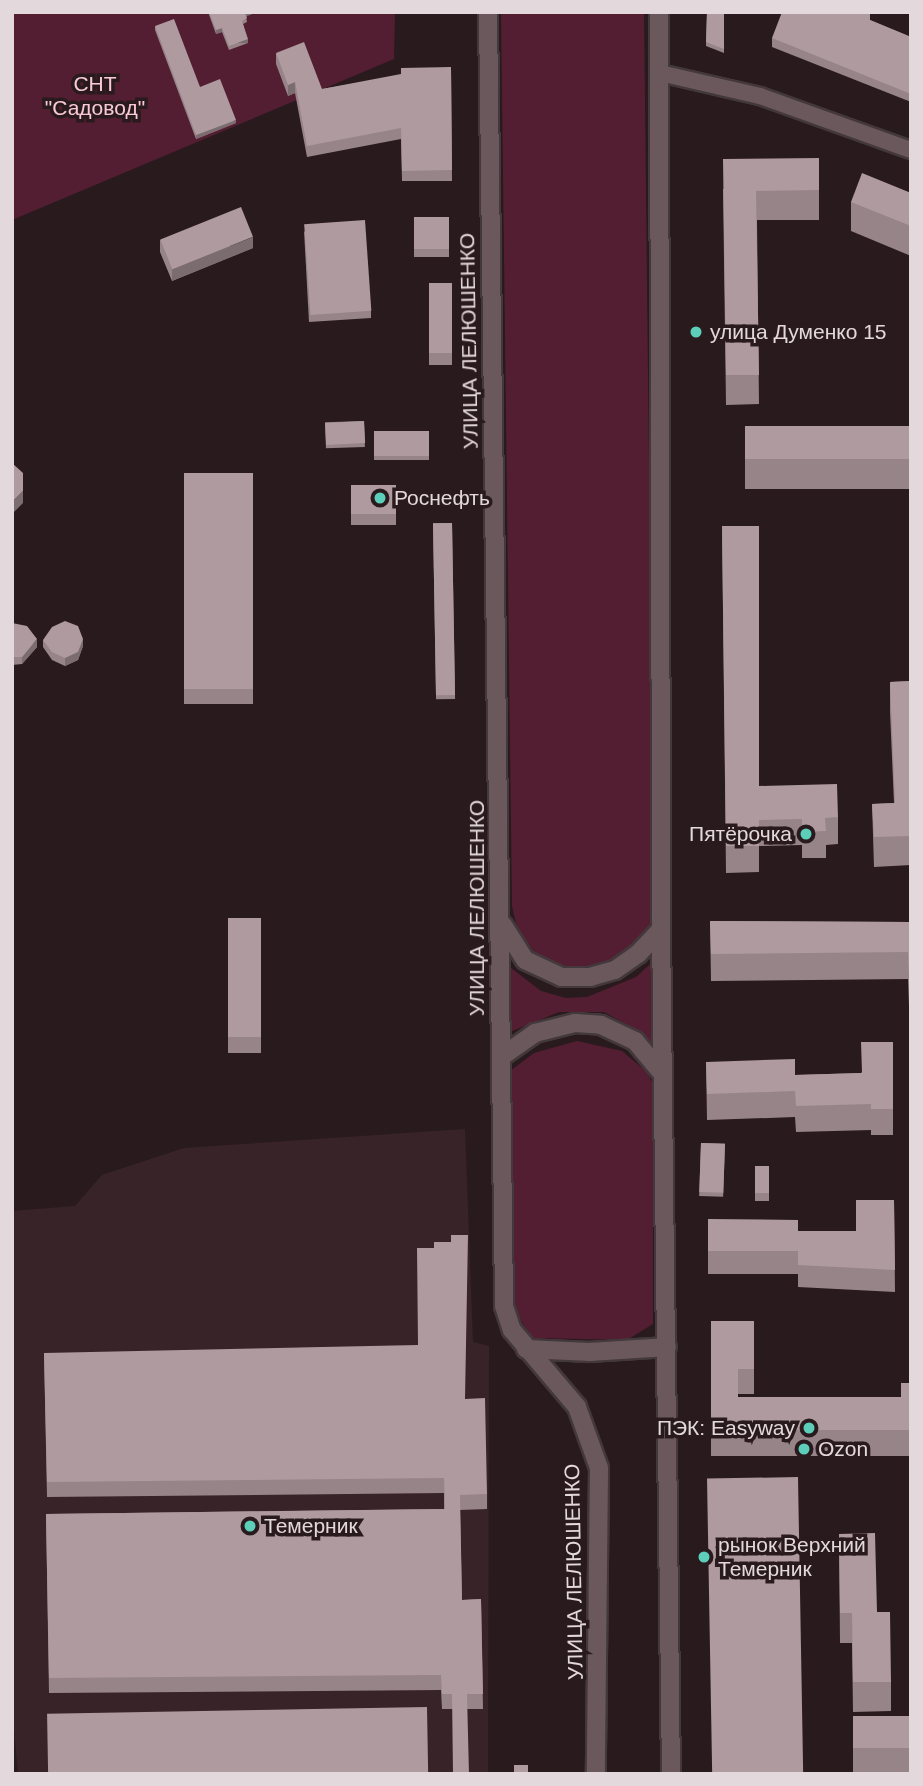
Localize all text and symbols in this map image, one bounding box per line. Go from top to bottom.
park label: СНТ "Садовод" [45,71,145,121]
street label: УЛИЦА ЛЕЛЮШЕНКО [455,233,483,449]
place label: улица Думенко 15 [710,319,887,345]
marker: улица Думенко 15 [688,324,704,340]
place label: Роснефть [394,485,490,511]
marker: Роснефть [372,490,388,506]
street label: УЛИЦА ЛЕЛЮШЕНКО [464,800,490,1016]
place label: Пятёрочка [689,821,792,847]
marker: Пятёрочка [798,826,814,842]
place label: ПЭК: Easyway [657,1415,795,1441]
marker: ПЭК: Easyway [801,1420,817,1436]
place label: Ozon [818,1436,868,1462]
marker: Ozon [796,1441,812,1457]
street label: УЛИЦА ЛЕЛЮШЕНКО [560,1464,588,1680]
place label: Темерник [264,1513,358,1539]
marker: Темерник [242,1518,258,1534]
place label: рынок Верхний Темерник [718,1532,866,1582]
marker: рынок Верхний Темерник [696,1549,712,1565]

